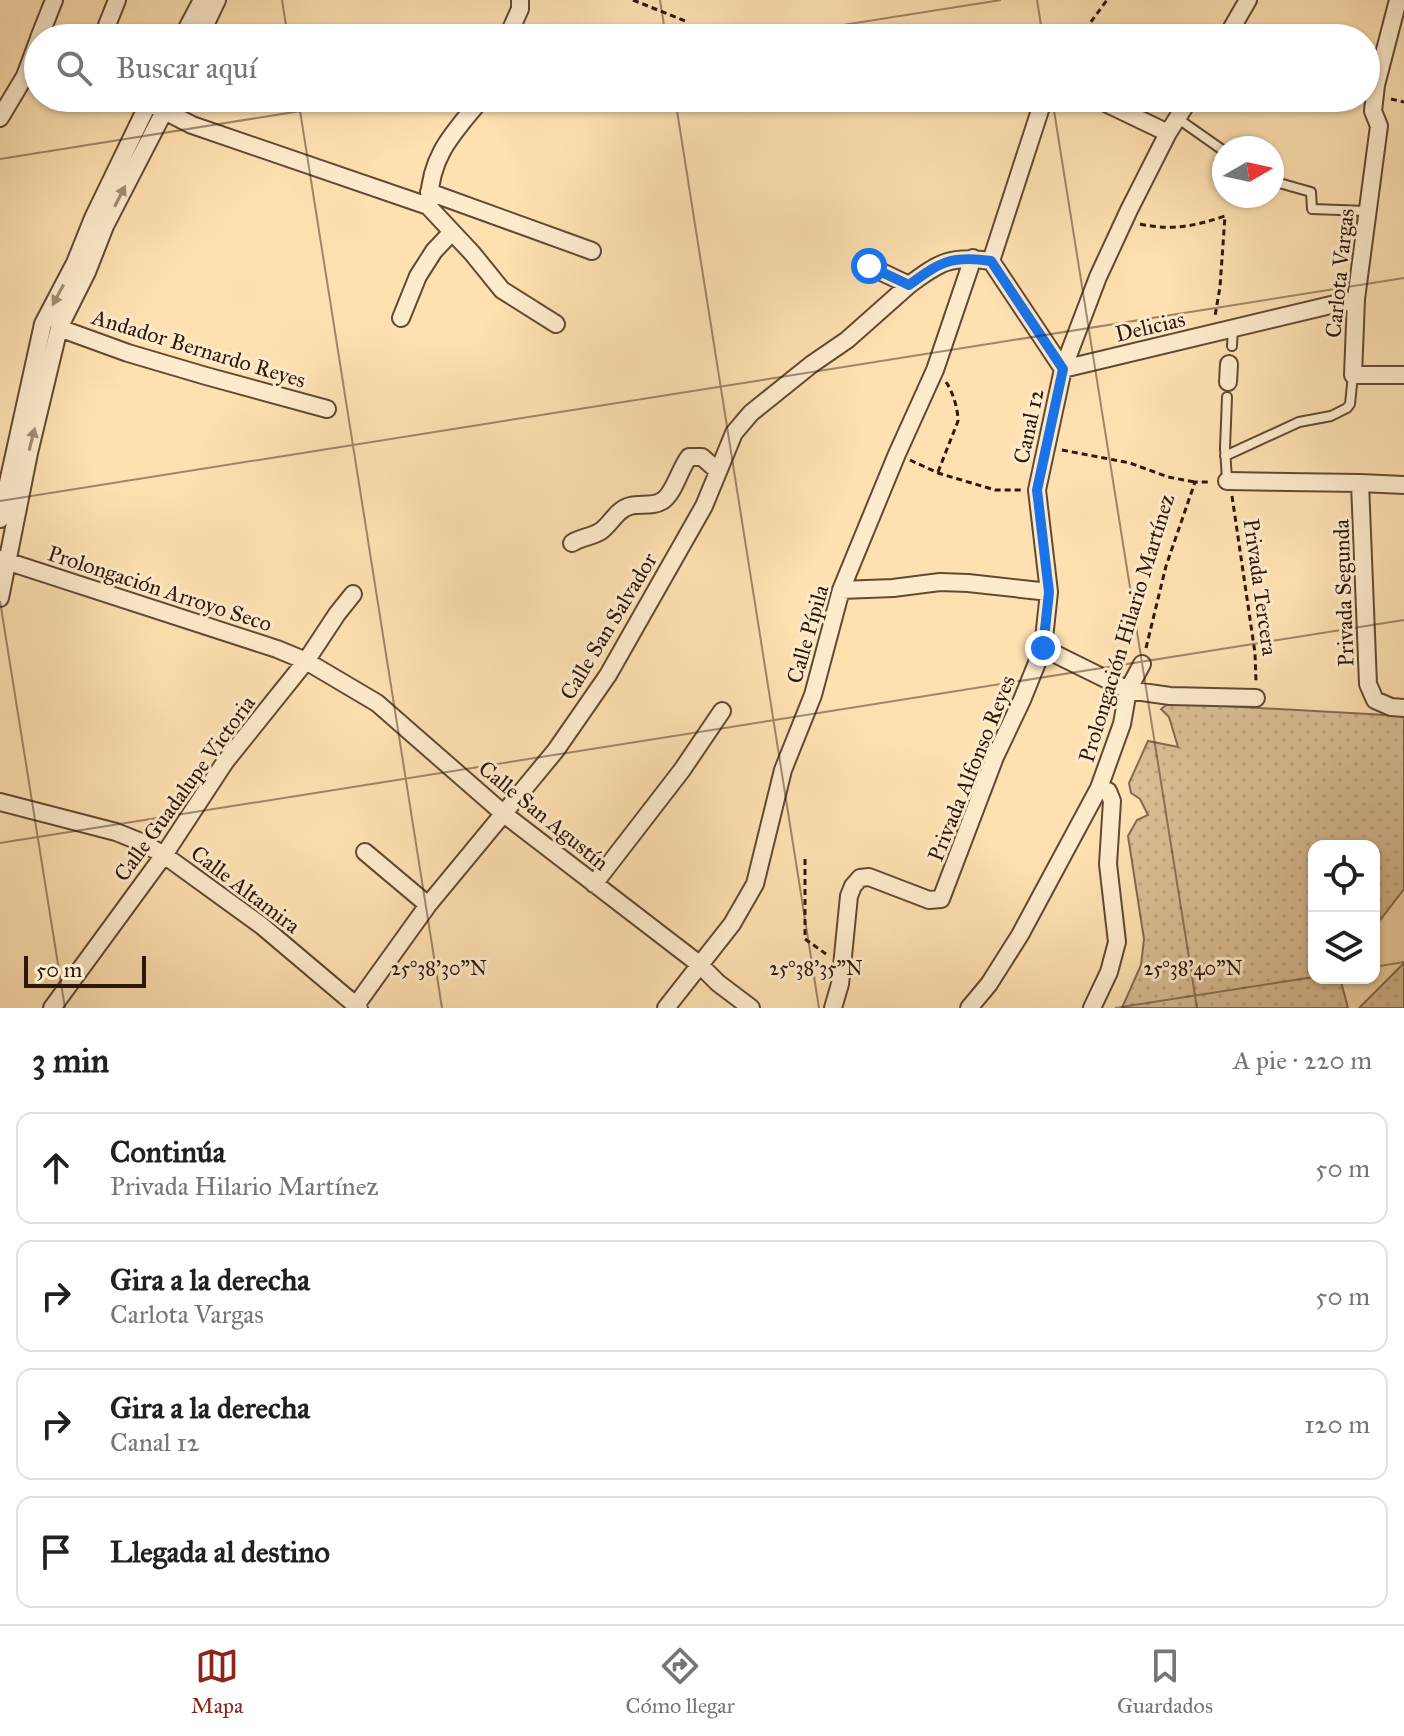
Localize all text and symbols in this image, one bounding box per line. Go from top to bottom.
search box [24,24,1380,112]
icon: search [52,46,96,90]
text: Buscar aquí [116,50,257,86]
north arrow [1212,136,1284,208]
one-way arrow [114,184,127,207]
street label: Carlota Vargas [1319,207,1360,339]
route start [851,248,887,284]
one-way arrow [52,284,66,306]
street label: Andador Bernardo Reyes [88,303,309,394]
street label: Delicias [1112,305,1188,348]
street label: Canal 12 [1007,386,1050,466]
one-way arrow [27,426,39,451]
street label: Prolongación Hilario Martínez [1073,491,1180,766]
street label: Privada Tercera [1238,517,1284,658]
street label: Privada Segunda [1327,518,1360,667]
street label: Prolongación Arroyo Seco [44,539,275,637]
street label: Calle San Salvador [554,547,663,705]
street label: Calle Pípila [781,581,835,686]
route end [1025,630,1061,666]
street label: Privada Alfonso Reyes [922,671,1021,865]
street label: Calle Guadalupe Victoria [108,690,261,886]
street label: Calle San Agustín [473,755,614,876]
street label: Calle Altamira [186,840,306,940]
map controls [1308,840,1380,984]
button: locate [1308,840,1380,912]
button: layers [1308,912,1380,984]
scale bar [24,952,146,988]
text: 50 m [36,956,82,983]
text: 25°38'30"N [391,956,487,980]
text: 25°38'35"N [769,956,863,980]
text: 25°38'40"N [1144,956,1242,980]
text: 3 min [32,1040,109,1081]
text: A pie · 220 m [1233,1044,1372,1076]
text: Continúa [110,1134,226,1170]
icon: ahead [34,1146,78,1190]
text: 50 m [1315,1152,1370,1184]
text: Privada Hilario Martínez [110,1170,379,1202]
text: Gira a la derecha [110,1262,310,1298]
icon: right [34,1274,78,1318]
text: 50 m [1315,1280,1370,1312]
text: Carlota Vargas [110,1298,264,1330]
text: Gira a la derecha [110,1390,310,1426]
icon: right [34,1402,78,1446]
text: 120 m [1304,1408,1370,1440]
text: Canal 12 [110,1426,199,1458]
icon: arrive [34,1530,78,1574]
text: Llegada al destino [110,1534,330,1570]
tab: Mapa [191,1644,243,1719]
tab: Cómo llegar [625,1644,735,1719]
tab: Guardados [1117,1644,1213,1719]

